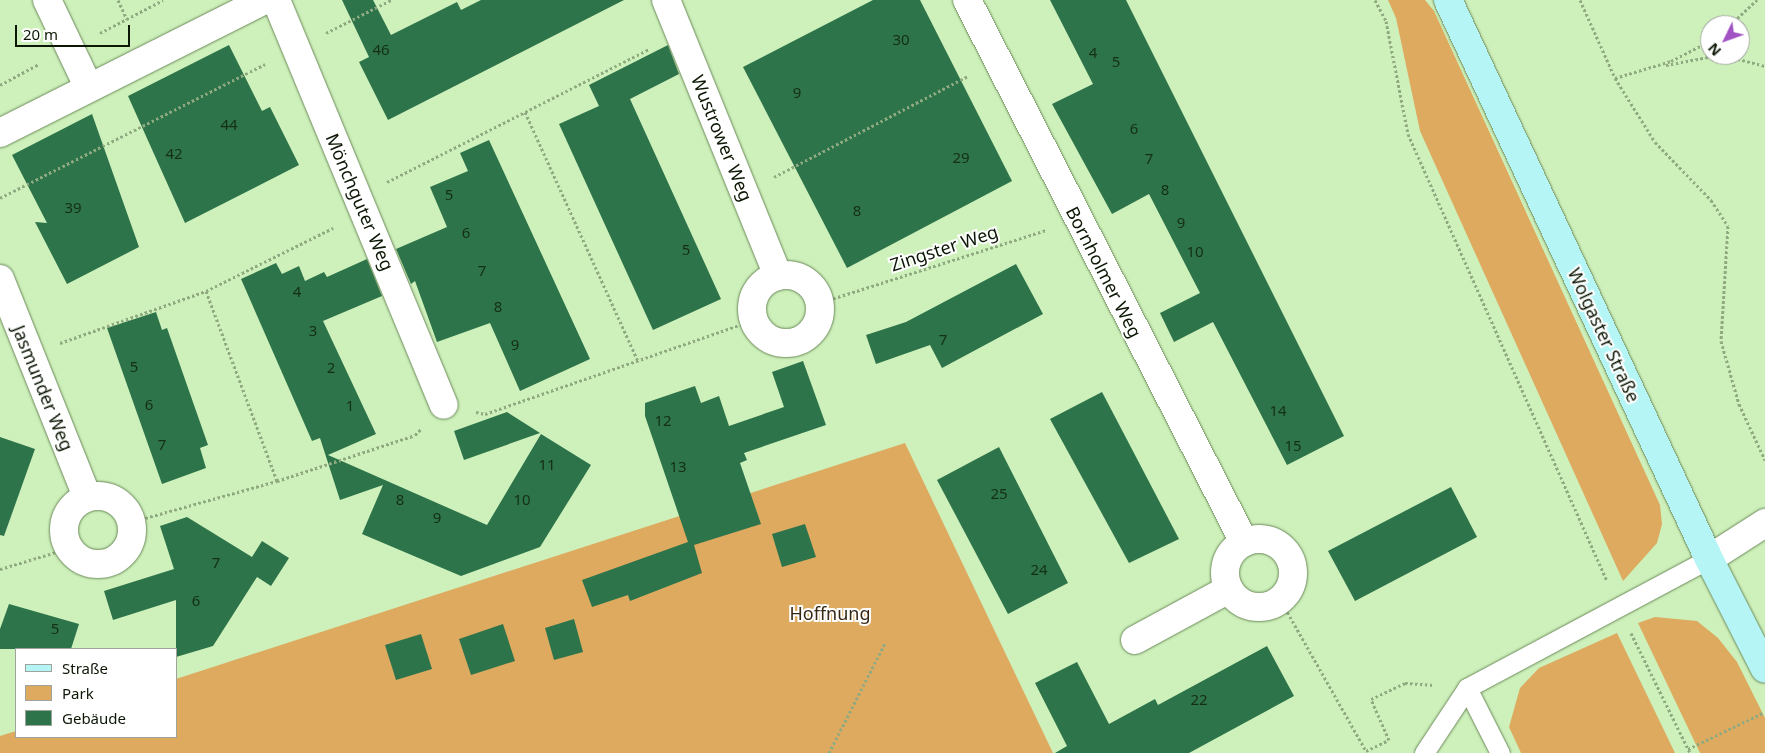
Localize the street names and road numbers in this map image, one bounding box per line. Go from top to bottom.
street label: Wustrower Weg [687,72,757,204]
street label: Mönchguter Weg [321,130,399,274]
street label: Bornholmer Weg [1062,203,1146,341]
street label: Zingster Weg [887,220,1001,276]
street label: Wolgaster Straße [1563,264,1645,406]
street label: Jasmunder Weg [8,322,78,454]

